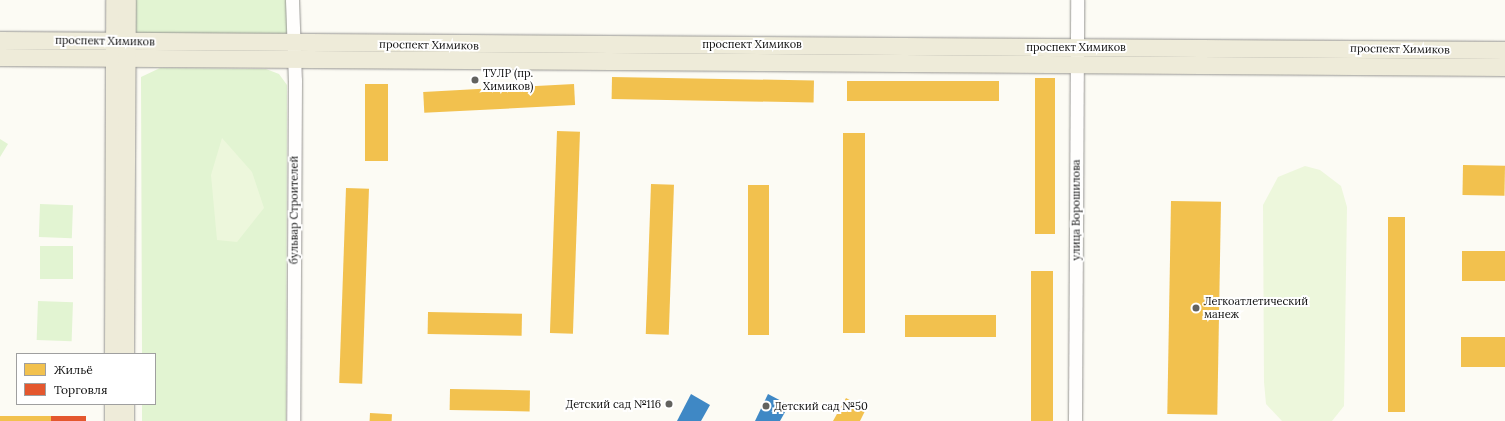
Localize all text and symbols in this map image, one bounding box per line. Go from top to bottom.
street label: проспект Химиков [55,34,155,48]
street label: проспект Химиков [702,37,802,51]
street label: проспект Химиков [379,38,479,52]
street label: проспект Химиков [1026,40,1126,54]
street label: проспект Химиков [1350,42,1450,56]
place label: ТУЛР (пр. Химиков) [483,67,533,93]
marker: ТУЛР (пр. Химиков) [470,75,480,85]
street label: бульвар Строителей [287,156,301,264]
street label: улица Ворошилова [1069,159,1083,261]
place label: Легкоатлетический манеж [1204,295,1308,321]
marker: Легкоатлетический манеж [1191,303,1201,313]
legend [16,353,156,405]
text: Жильё [54,362,93,377]
text: Торговля [54,382,107,397]
place label: Детский сад №116 [566,397,661,411]
marker: Детский сад №116 [664,399,674,409]
place label: Детский сад №50 [774,399,868,413]
marker: Детский сад №50 [761,401,771,411]

